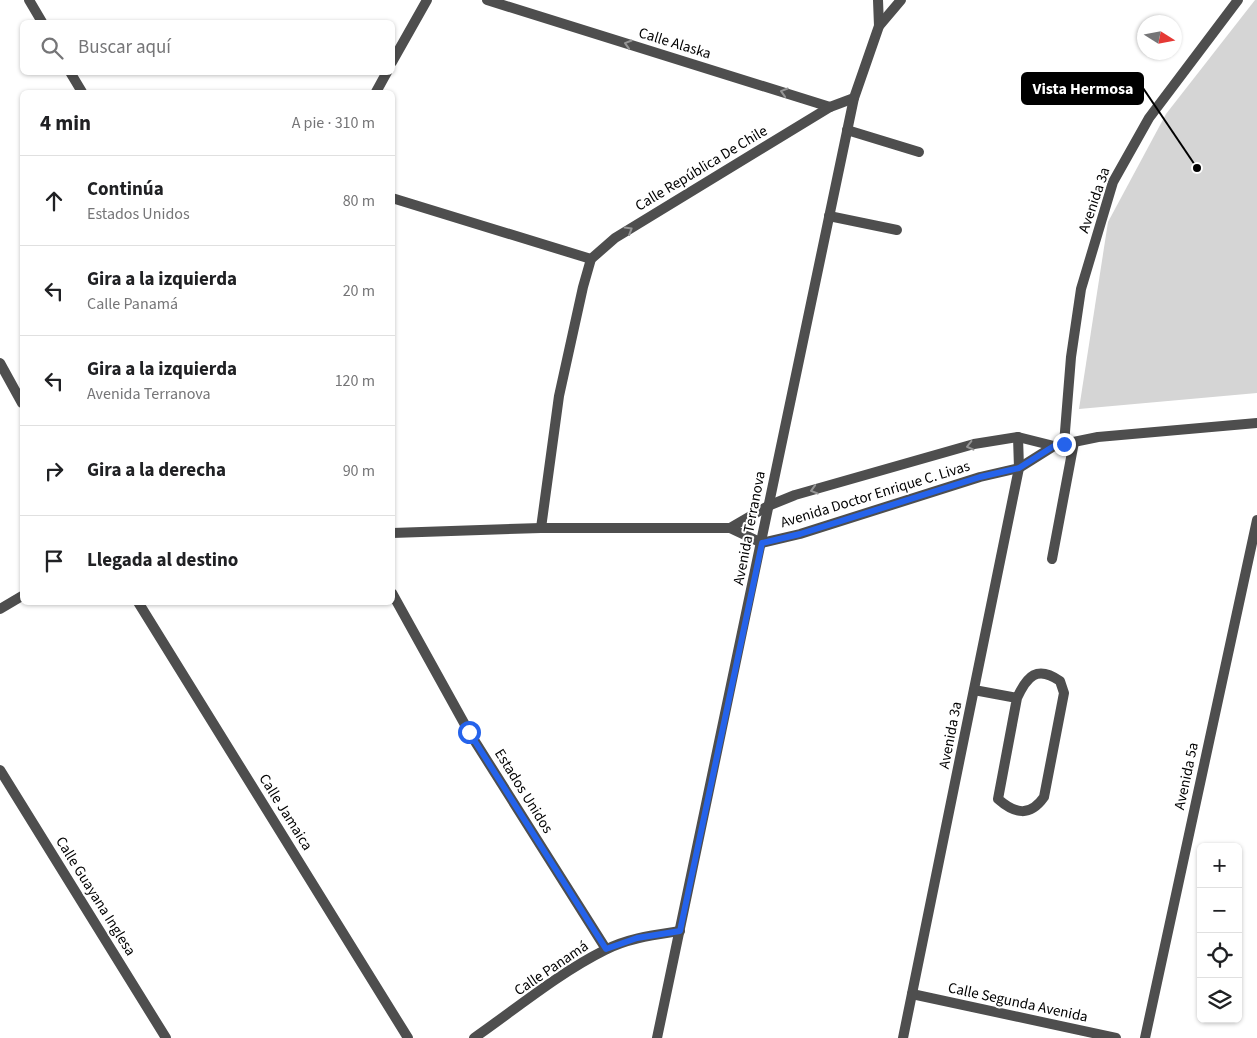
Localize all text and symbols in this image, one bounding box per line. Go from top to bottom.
north arrow [1137,15,1182,60]
search box [20,20,395,75]
street label: Calle Alaska [636,22,714,64]
icon: search [38,34,66,62]
text: Buscar aquí [78,34,171,61]
one-way arrow [625,40,633,50]
callout: Vista Hermosa [1022,73,1143,104]
text: Vista Hermosa [1032,78,1134,100]
one-way arrow [780,88,788,98]
text: 4 min [40,108,91,138]
text: A pie · 310 m [292,112,375,134]
street label: Calle República De Chile [631,121,771,216]
street label: Avenida 3a [1073,164,1116,236]
text: Continúa [87,176,164,203]
icon: ahead [40,187,68,215]
text: 80 m [343,190,375,212]
text: Estados Unidos [87,203,190,225]
one-way arrow [624,226,633,236]
text: Gira a la izquierda [87,266,237,293]
icon: left [40,277,68,305]
text: 20 m [343,280,375,302]
text: Calle Panamá [87,293,178,315]
text: Gira a la izquierda [87,356,237,383]
icon: left [40,367,68,395]
text: 120 m [335,370,375,392]
text: Avenida Terranova [87,383,211,405]
route end [1053,433,1076,456]
one-way arrow [967,440,975,450]
street label: Avenida Doctor Enrique C. Livas [778,456,973,533]
icon: right [40,457,68,485]
text: Gira a la derecha [87,457,226,484]
text: 90 m [343,460,375,482]
street label: Avenida Terranova [728,469,771,587]
one-way arrow [810,484,819,494]
icon: arrive [40,547,68,575]
text: Llegada al destino [87,547,238,574]
street label: Avenida 3a [934,700,967,771]
route start [458,721,481,744]
street label: Avenida 5a [1169,741,1204,812]
street label: Estados Unidos [489,745,558,838]
street label: Calle Jamaica [254,770,318,855]
street label: Calle Guayana Inglesa [50,833,141,960]
map controls [1197,843,1242,1023]
button: + [1197,843,1242,888]
button: − [1197,888,1242,933]
button: locate [1197,933,1242,978]
street label: Calle Panamá [510,936,593,1001]
street label: Calle Segunda Avenida [946,977,1090,1028]
button: layers [1197,978,1242,1023]

